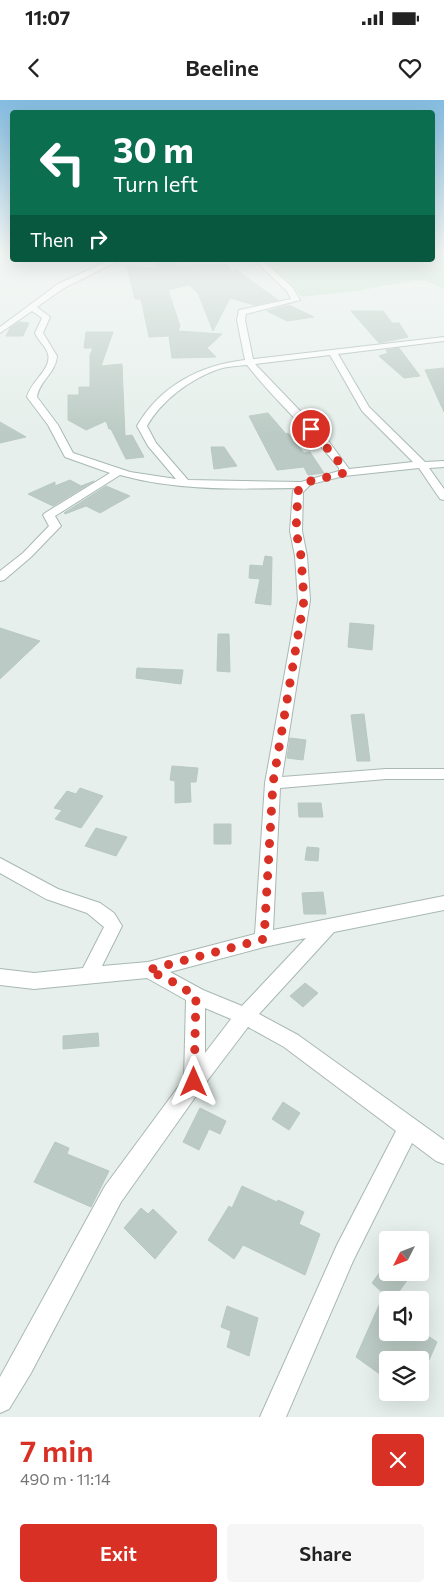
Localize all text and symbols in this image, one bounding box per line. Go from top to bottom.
text: 11:07 [25,6,70,29]
icon: back [20,54,48,82]
text: Beeline [185,54,259,81]
icon: heart [396,54,424,82]
text: 30 m [113,127,194,170]
icon: left [30,130,95,195]
text: Turn left [113,170,198,197]
icon: right [84,225,112,253]
text: Then [30,228,74,251]
pin [290,408,332,450]
icon: arrive [297,415,325,443]
position arrow [167,1055,219,1107]
north arrow [379,1231,429,1281]
map controls [379,1231,429,1401]
button: sound [379,1291,429,1341]
button: layers [379,1351,429,1401]
text: 7 min [20,1431,94,1468]
button: close [372,1434,424,1486]
text: 490 m · 11:14 [20,1469,111,1488]
button: Exit [20,1524,217,1582]
button: Share [227,1524,424,1582]

